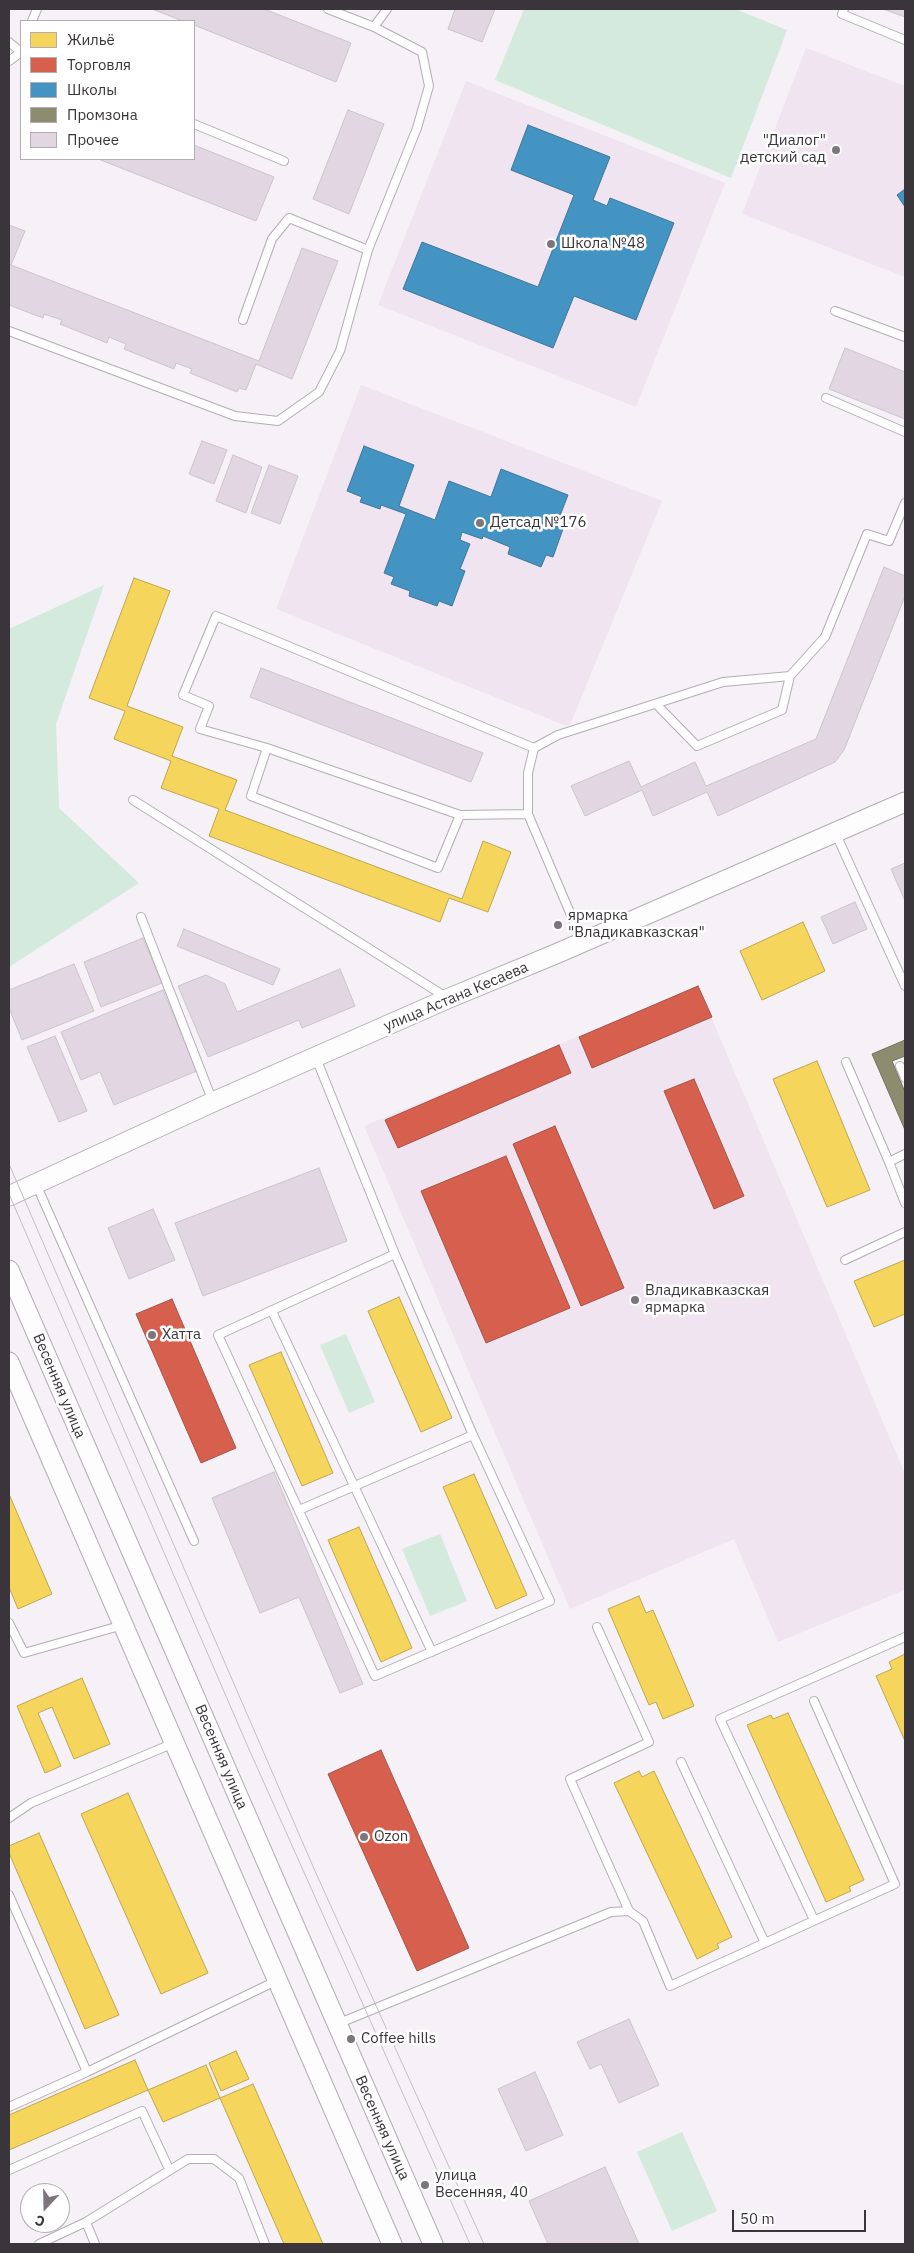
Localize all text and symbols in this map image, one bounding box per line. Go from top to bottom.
legend [20,20,195,160]
text: Жильё [67,30,115,49]
text: Торговля [67,55,131,74]
text: Школы [67,80,117,99]
text: Промзона [67,105,138,124]
text: Прочее [67,130,119,149]
place label: "Диалог" детский сад [740,132,826,167]
marker: "Диалог" детский сад [830,144,842,156]
place label: Школа №48 [561,235,645,253]
marker: Школа №48 [545,238,557,250]
place label: Детсад №176 [490,514,587,532]
marker: Детсад №176 [474,517,486,529]
place label: ярмарка "Владикавказская" [568,907,705,942]
marker: ярмарка "Владикавказская" [552,919,564,931]
street label: улица Астана Кесаева [381,958,531,1036]
place label: Владикавказская ярмарка [645,1282,769,1317]
marker: Владикавказская ярмарка [629,1294,641,1306]
place label: Хатта [162,1326,201,1344]
marker: Хатта [146,1329,158,1341]
street label: Весенняя улица [29,1331,89,1441]
street label: Весенняя улица [191,1702,251,1812]
place label: Ozon [374,1828,408,1846]
marker: Ozon [358,1831,370,1843]
place label: Coffee hills [361,2030,436,2048]
marker: Coffee hills [345,2033,357,2045]
street label: Весенняя улица [351,2073,413,2183]
place label: улица Весенняя, 40 [435,2167,528,2202]
marker: улица Весенняя, 40 [419,2179,431,2191]
north arrow [20,2183,70,2233]
scale bar [734,2200,868,2232]
text: 50 m [740,2209,775,2228]
text: С [32,2211,47,2231]

